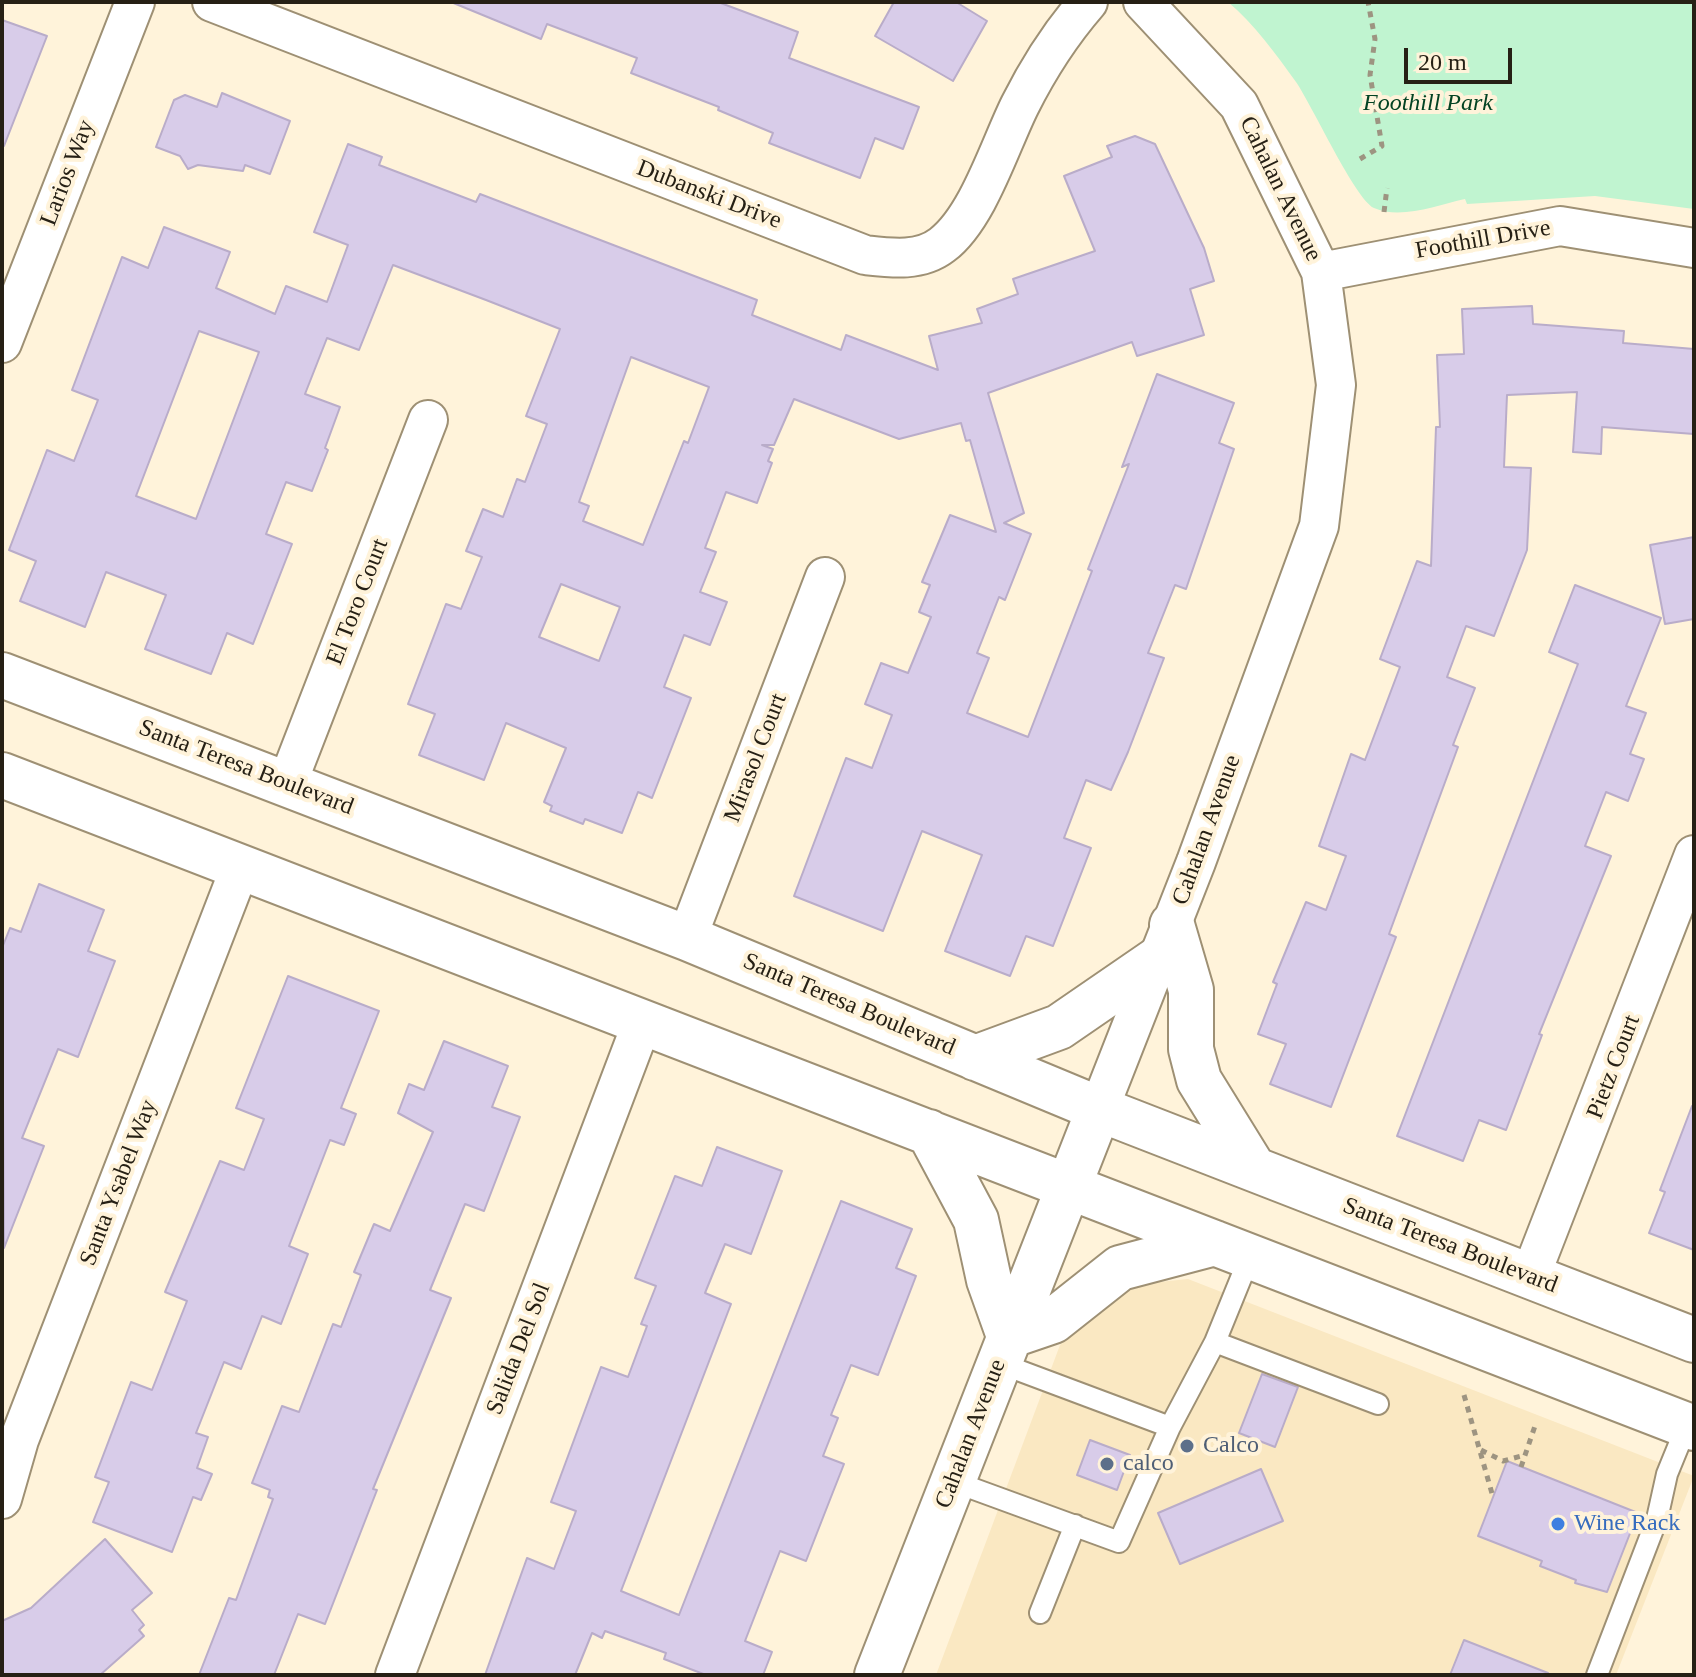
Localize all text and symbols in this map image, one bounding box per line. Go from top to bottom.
scale bar [1408,32,1516,82]
text: 20 m [1418,49,1467,75]
park label: Foothill Park [1363,90,1493,118]
street label: Cahalan Avenue [1233,112,1327,266]
street label: Larios Way [35,116,101,230]
street label: Dubanski Drive [633,154,785,236]
street label: Foothill Drive [1413,214,1553,266]
street label: El Toro Court [321,535,395,669]
street label: Mirasol Court [718,690,794,826]
street label: Santa Teresa Boulevard [135,714,357,822]
street label: Cahalan Avenue [1167,751,1247,909]
street label: Santa Teresa Boulevard [739,947,959,1063]
street label: Pietz Court [1581,1011,1647,1123]
street label: Santa Ysabel Way [74,1096,164,1270]
street label: Santa Teresa Boulevard [1339,1192,1561,1300]
street label: Salida Del Sol [481,1279,557,1419]
street label: Cahalan Avenue [929,1355,1013,1513]
place label: Calco [1203,1432,1259,1460]
marker: Calco [1178,1437,1196,1455]
place label: calco [1123,1450,1174,1478]
marker: calco [1098,1455,1116,1473]
place label: Wine Rack [1574,1510,1680,1538]
marker: Wine Rack [1549,1515,1567,1533]

